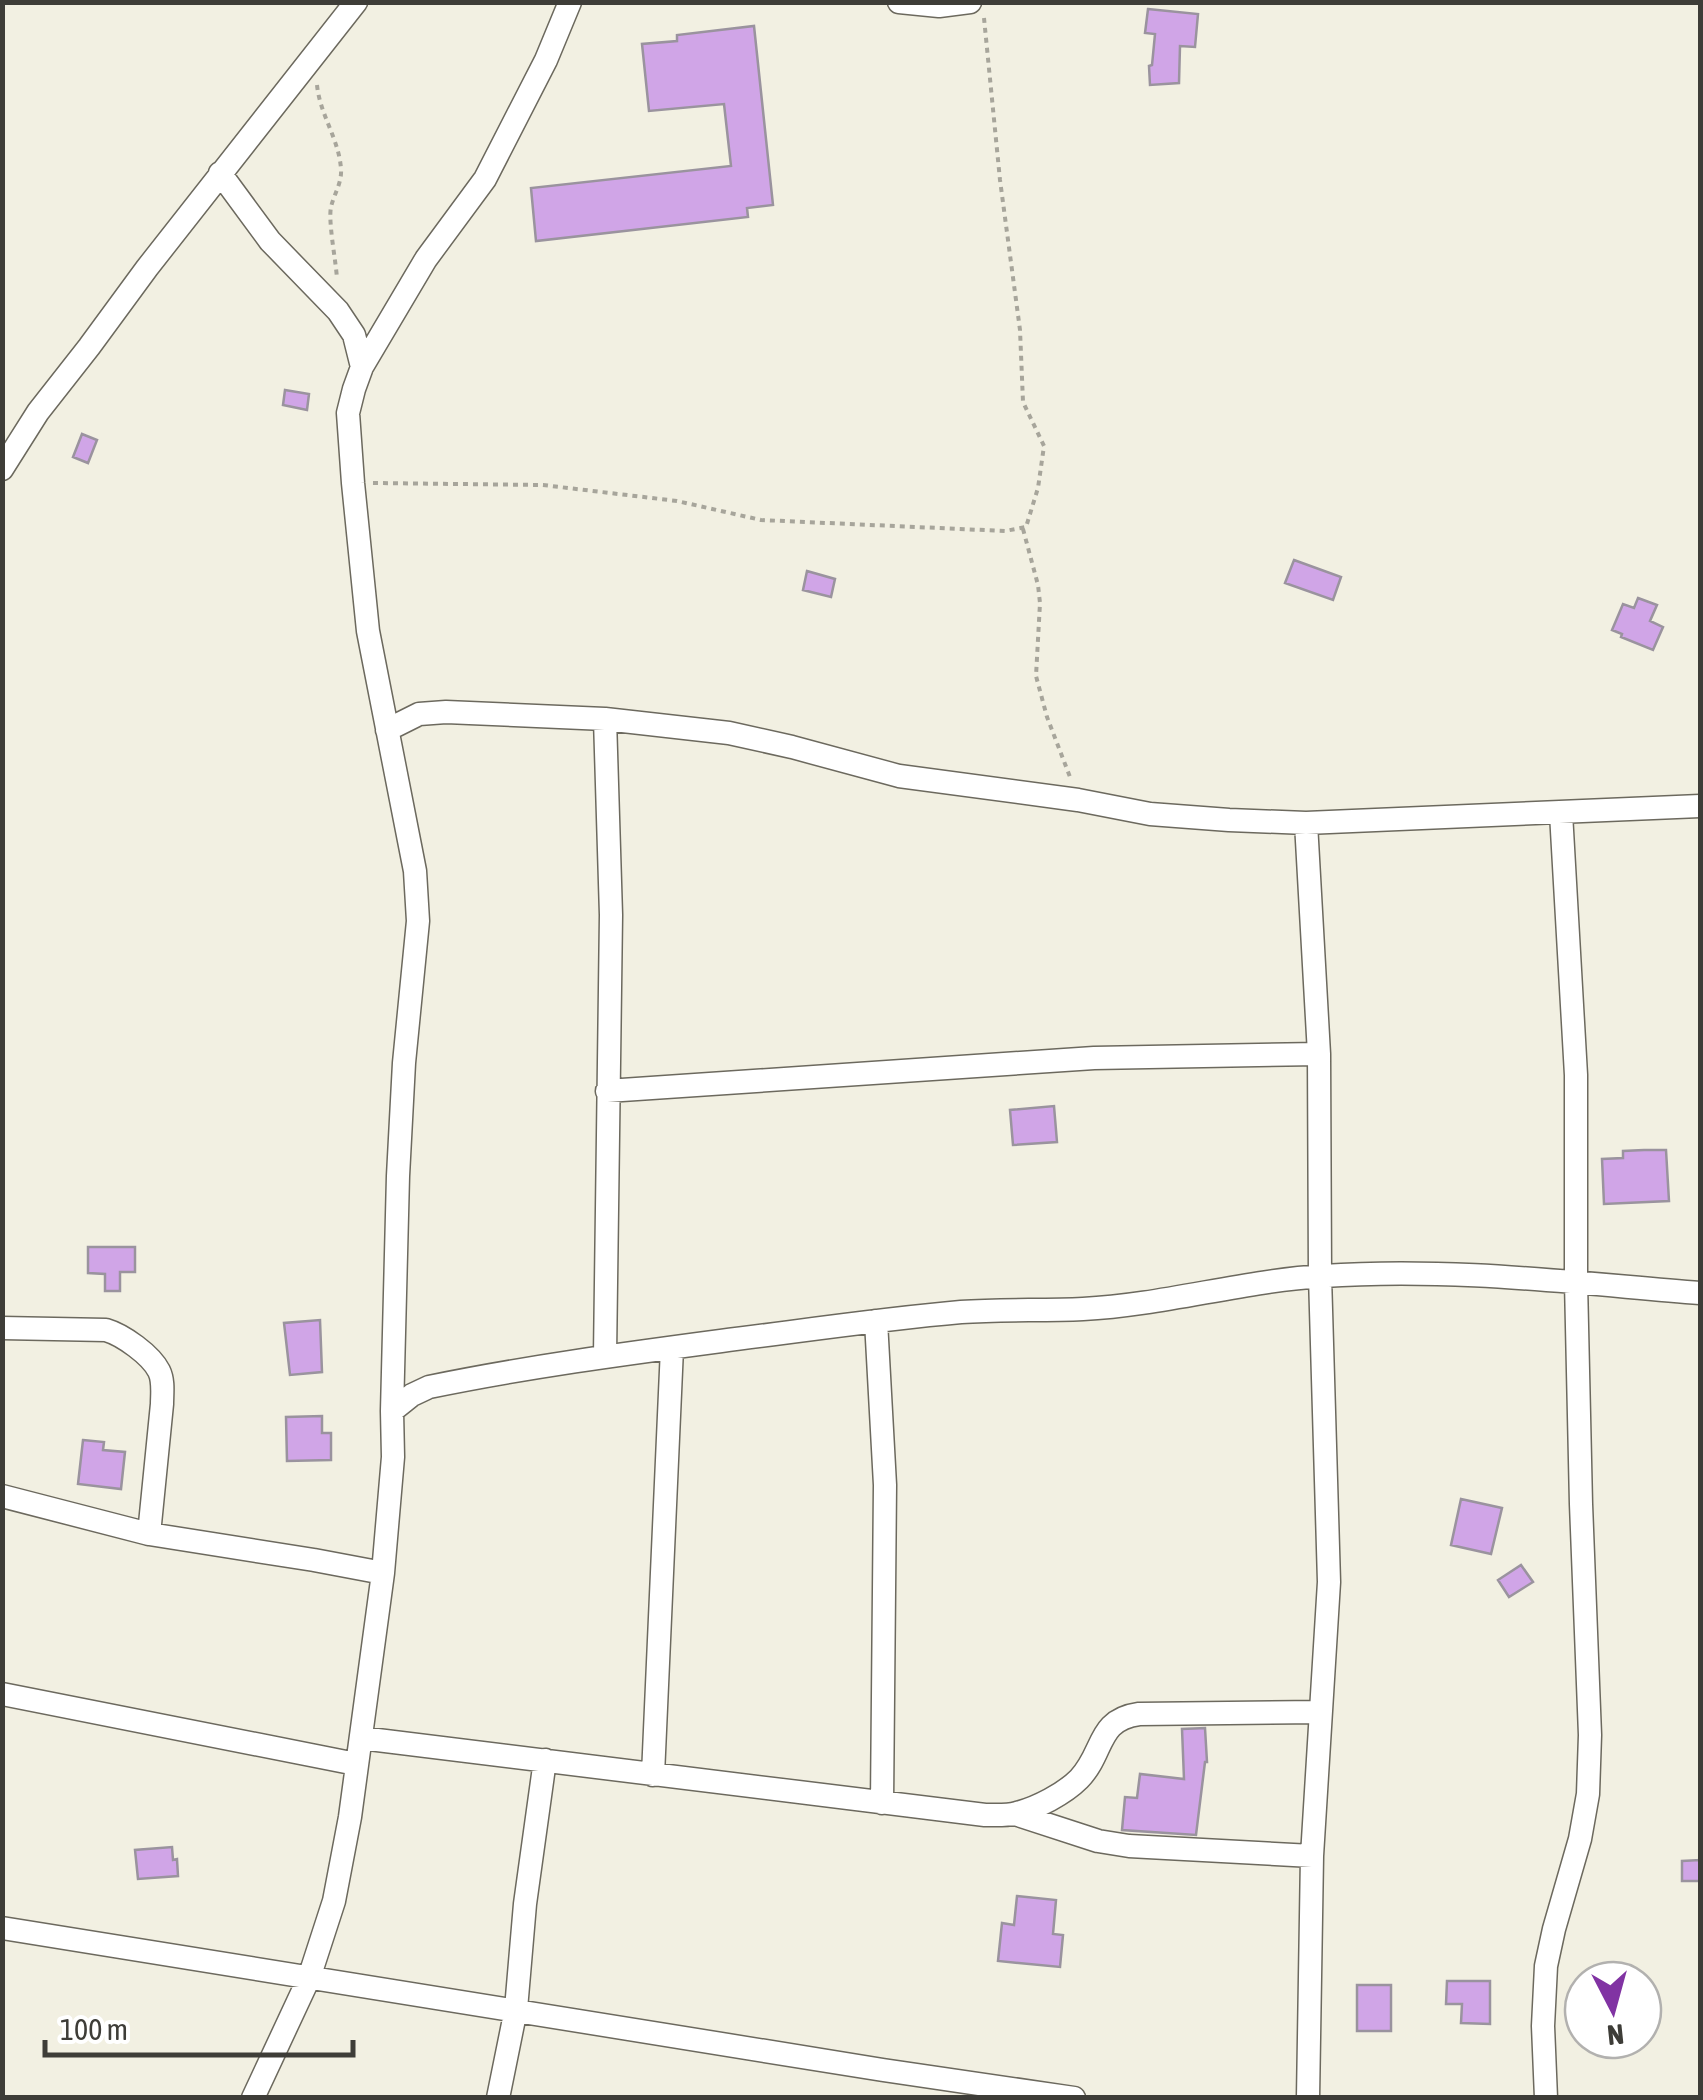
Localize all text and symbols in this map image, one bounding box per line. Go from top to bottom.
north arrow [1563,1960,1663,2060]
scale bar [45,1995,352,2057]
text: 100 m [60,2012,128,2046]
text: N [1606,2018,1626,2052]

